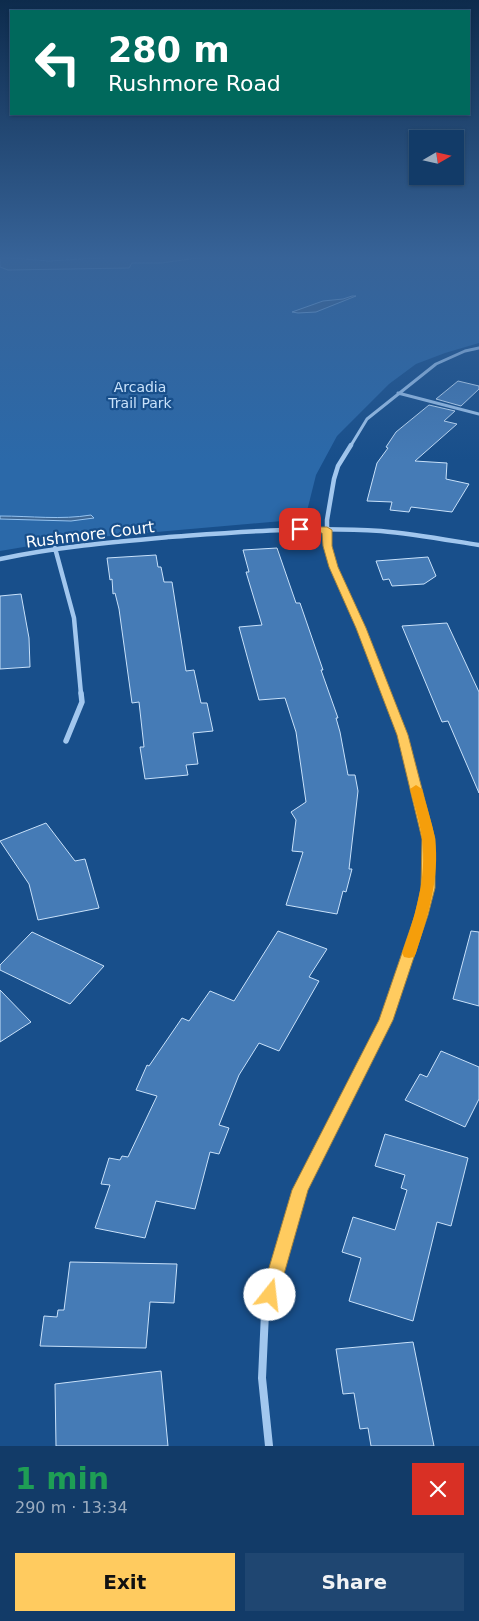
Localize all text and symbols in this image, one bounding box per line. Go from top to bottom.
icon: left [25,30,90,95]
text: 280 m [108,30,230,70]
text: Rushmore Road [108,71,281,96]
north arrow [409,130,464,185]
map controls [409,130,464,185]
park label: Arcadia Trail Park [107,379,173,411]
pin [279,508,321,550]
icon: arrive [286,515,314,543]
street label: Rushmore Court [25,517,155,552]
position arrow [243,1268,295,1320]
text: 1 min [15,1461,109,1496]
button: close [412,1463,464,1515]
text: 290 m · 13:34 [15,1498,128,1517]
button: Exit [15,1553,235,1611]
button: Share [245,1553,464,1611]

